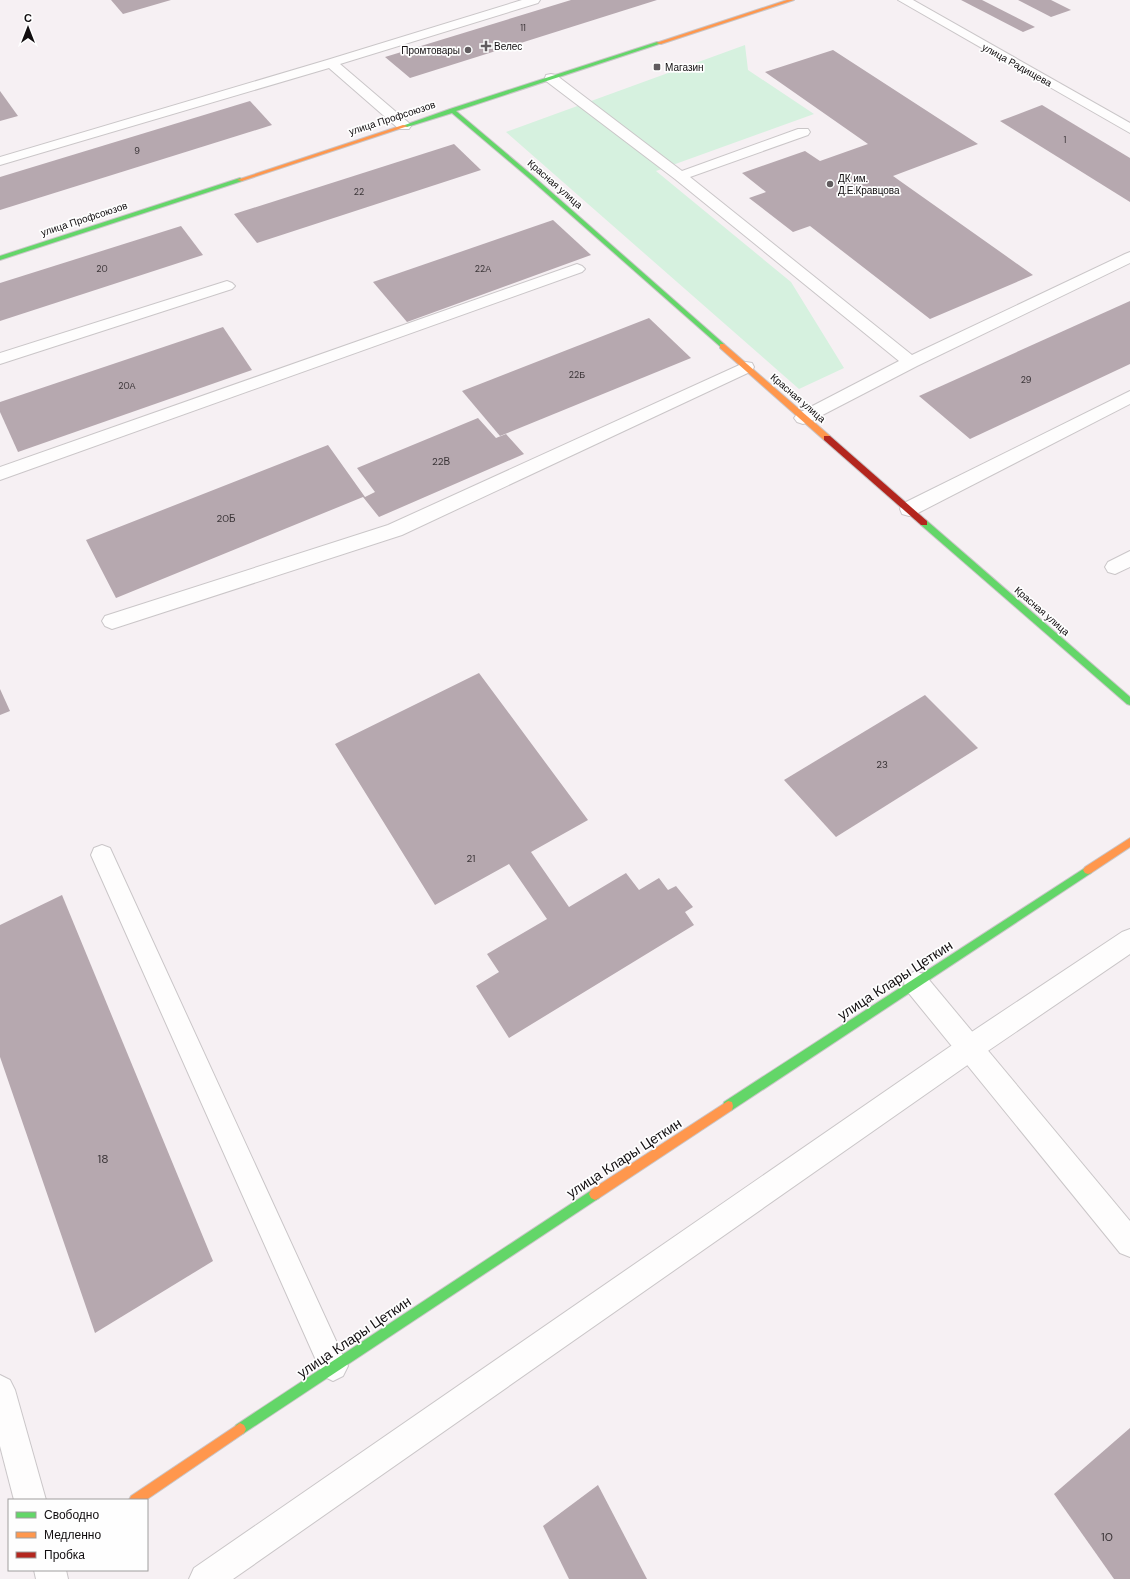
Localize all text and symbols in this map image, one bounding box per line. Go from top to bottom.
north arrow [8,8,48,48]
text: С [24,11,32,25]
house number: 11 [520,22,526,34]
place label: Велес [494,40,522,53]
street label: улица Радищева [980,40,1055,90]
marker: Велес [481,41,491,51]
place label: Промтовары [401,44,460,57]
marker: Промтовары [463,45,473,55]
place label: Магазин [665,61,704,74]
marker: Магазин [652,62,662,72]
street label: улица Профсоюзов [347,98,437,138]
house number: 1 [1064,134,1067,146]
house number: 9 [134,145,140,157]
street label: Красная улица [525,157,585,212]
place label: ДК им. Д.Е.Кравцова [838,172,900,197]
marker: ДК им. Д.Е.Кравцова [825,179,835,189]
house number: 22 [354,186,364,198]
street label: улица Профсоюзов [39,199,129,239]
house number: 20 [96,263,108,275]
house number: 22А [475,263,491,275]
house number: 22Б [569,369,585,381]
street label: Красная улица [768,371,828,426]
house number: 29 [1021,374,1032,386]
house number: 20А [118,380,136,392]
house number: 22В [432,455,450,468]
house number: 20Б [216,512,236,525]
street label: Красная улица [1012,584,1072,639]
house number: 23 [876,758,888,771]
house number: 21 [467,852,475,865]
street label: улица Клары Цеткин [834,936,956,1024]
street label: улица Клары Цеткин [563,1114,685,1202]
house number: 18 [97,1151,109,1167]
street label: улица Клары Цеткин [294,1292,414,1382]
legend [8,1499,148,1571]
text: Свободно [44,1507,99,1523]
text: Медленно [44,1527,101,1543]
house number: 10 [1101,1529,1113,1545]
text: Пробка [44,1547,85,1563]

